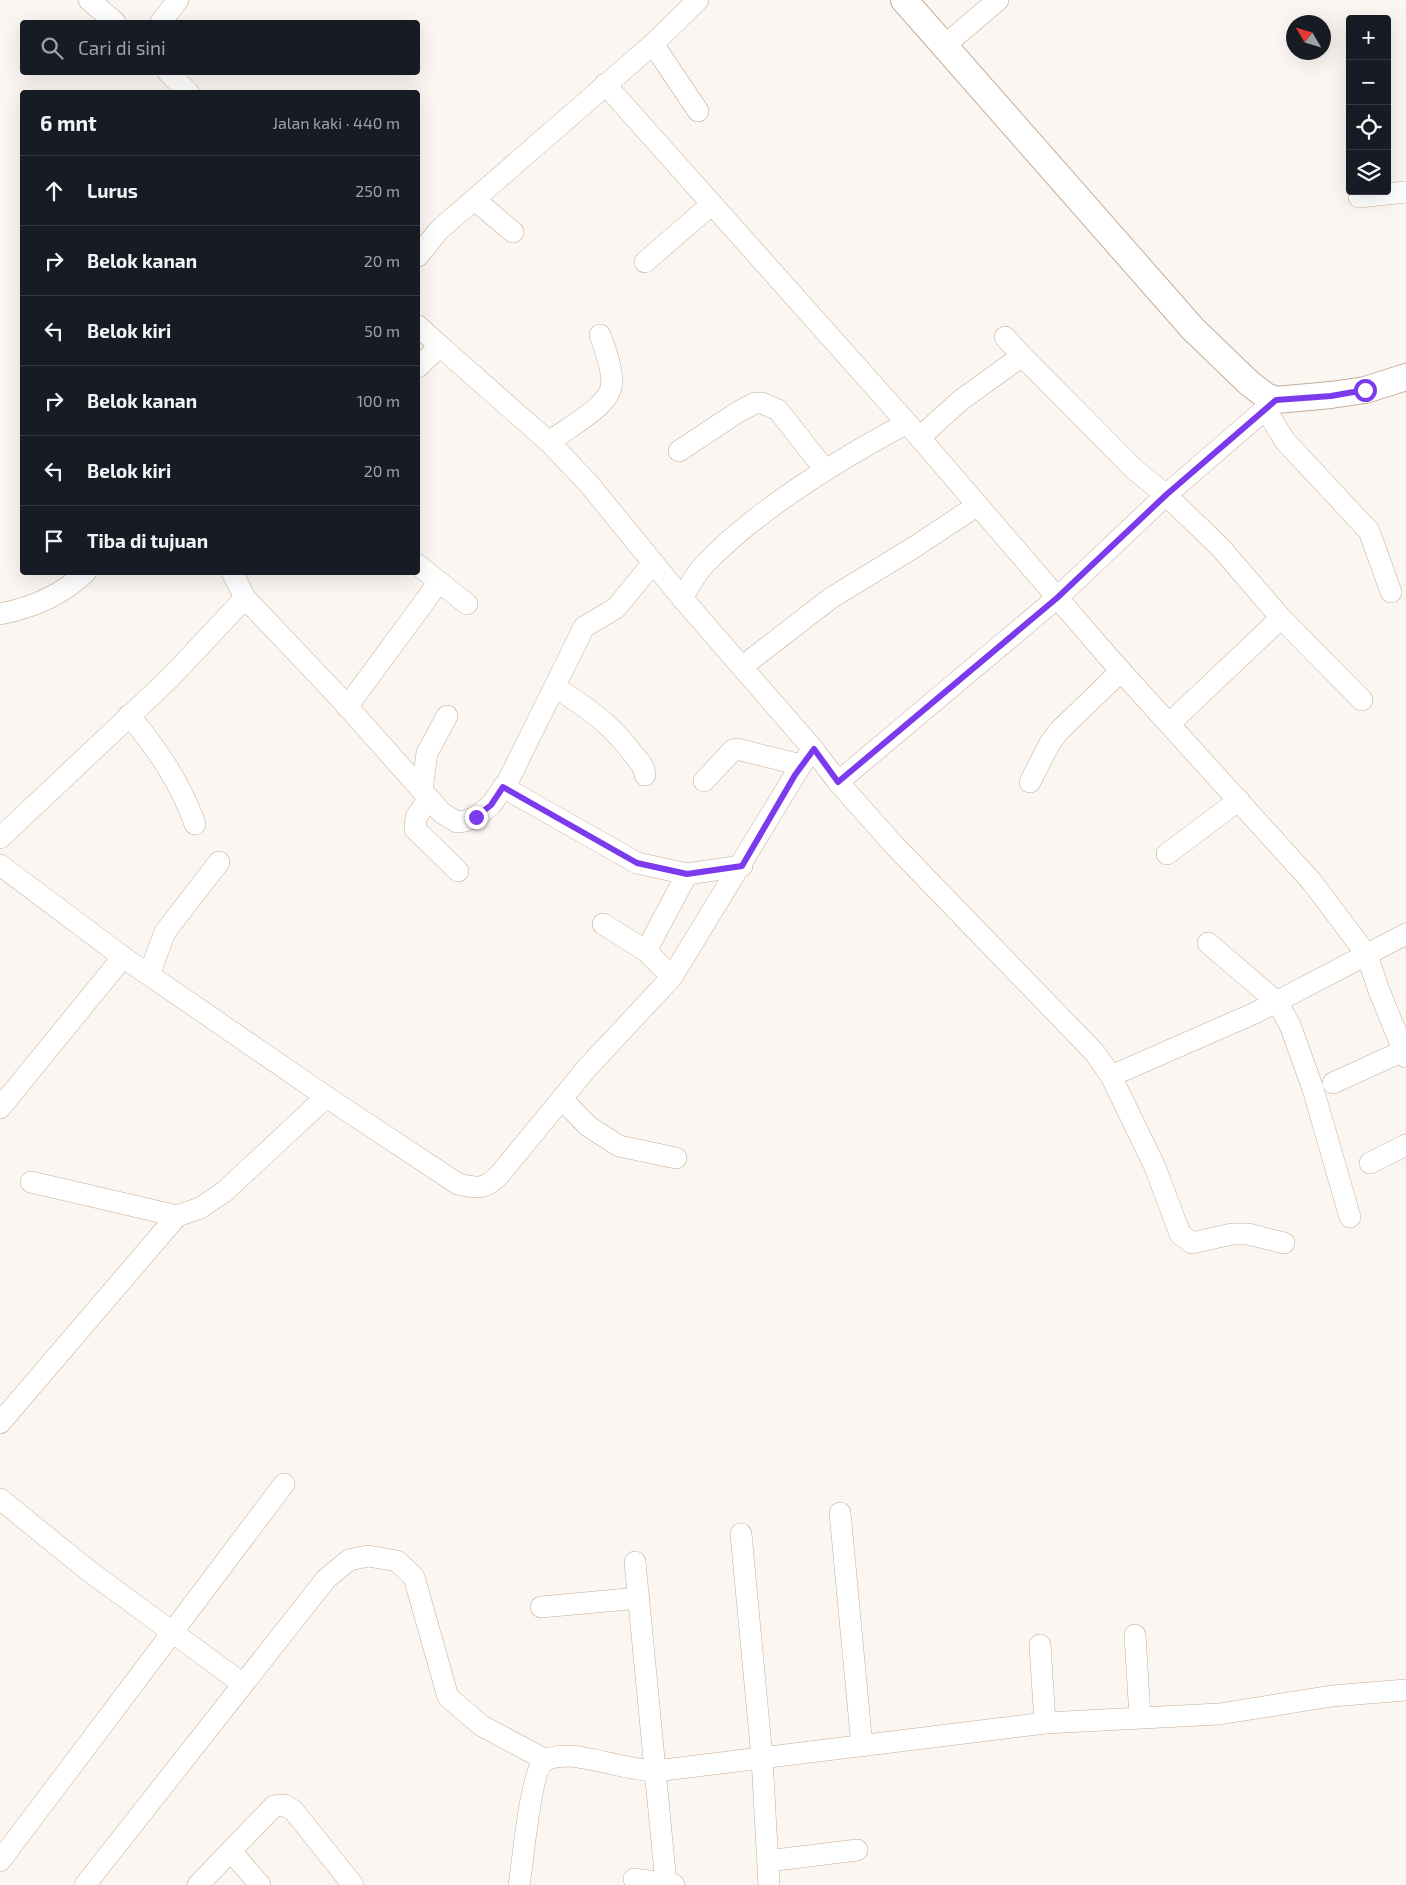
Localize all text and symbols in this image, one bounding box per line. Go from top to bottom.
north arrow [1286,15,1331,60]
map controls [1346,15,1391,195]
button: + [1346,15,1391,60]
search box [20,20,420,75]
icon: search [38,34,66,62]
text: Cari di sini [78,36,166,59]
button: − [1346,60,1391,105]
button: locate [1346,105,1391,150]
text: 6 mnt [40,110,97,135]
text: Jalan kaki · 440 m [273,113,400,132]
button: layers [1346,150,1391,195]
icon: ahead [40,177,68,205]
text: Lurus [87,179,138,202]
text: 250 m [355,181,400,200]
icon: right [40,247,68,275]
text: Belok kanan [87,249,197,272]
text: 20 m [364,251,400,270]
icon: left [40,317,68,345]
text: Belok kiri [87,319,171,342]
text: 50 m [364,321,400,340]
route start [1354,379,1377,402]
icon: right [40,387,68,415]
text: Belok kanan [87,389,197,412]
text: 100 m [357,391,400,410]
icon: left [40,457,68,485]
text: Belok kiri [87,459,171,482]
text: 20 m [364,461,400,480]
icon: arrive [40,527,68,555]
text: Tiba di tujuan [87,529,208,552]
route end [465,806,488,829]

